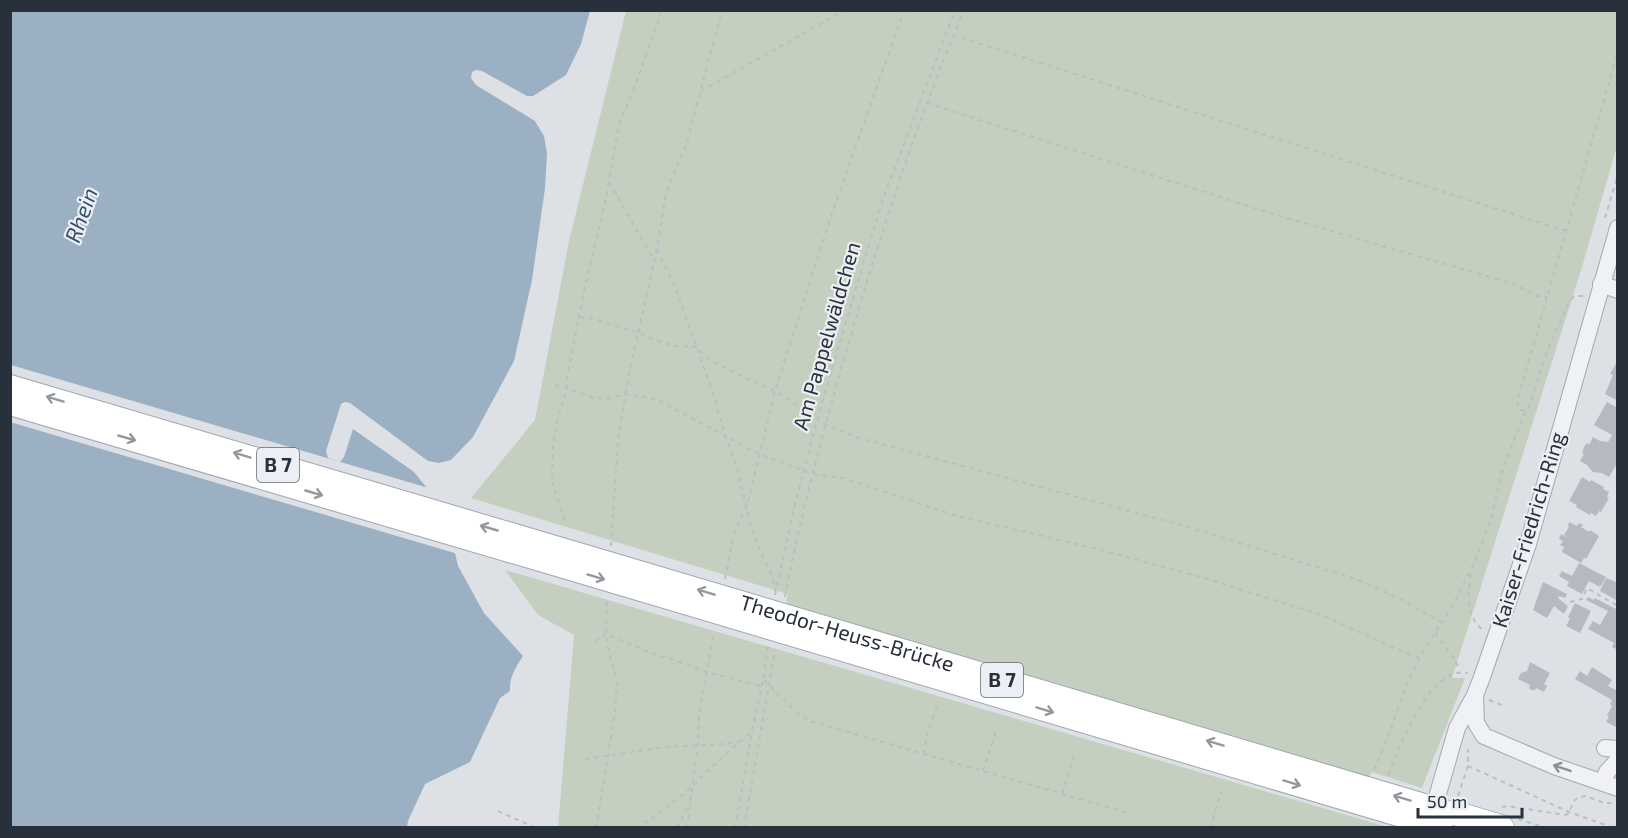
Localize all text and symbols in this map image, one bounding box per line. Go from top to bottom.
water label: Rhein [58,184,102,246]
street label: Am Pappelwäldchen [787,239,864,433]
one-way arrow [46,393,65,404]
street label: Kaiser-Friedrich-Ring [1486,428,1569,631]
one-way arrow [117,433,136,444]
one-way arrow [233,448,252,460]
road number: B 7 [257,448,299,482]
one-way arrow [304,488,323,499]
one-way arrow [480,522,499,533]
one-way arrow [586,572,605,583]
one-way arrow [697,586,716,597]
street label: Theodor-Heuss-Brücke [737,589,957,676]
road number: B 7 [981,663,1023,697]
one-way arrow [1035,705,1054,716]
one-way arrow [1206,737,1225,748]
one-way arrow [1553,762,1572,773]
one-way arrow [1283,778,1302,789]
scale bar [1418,781,1522,819]
text: 50 m [1427,790,1467,812]
one-way arrow [1393,792,1412,803]

